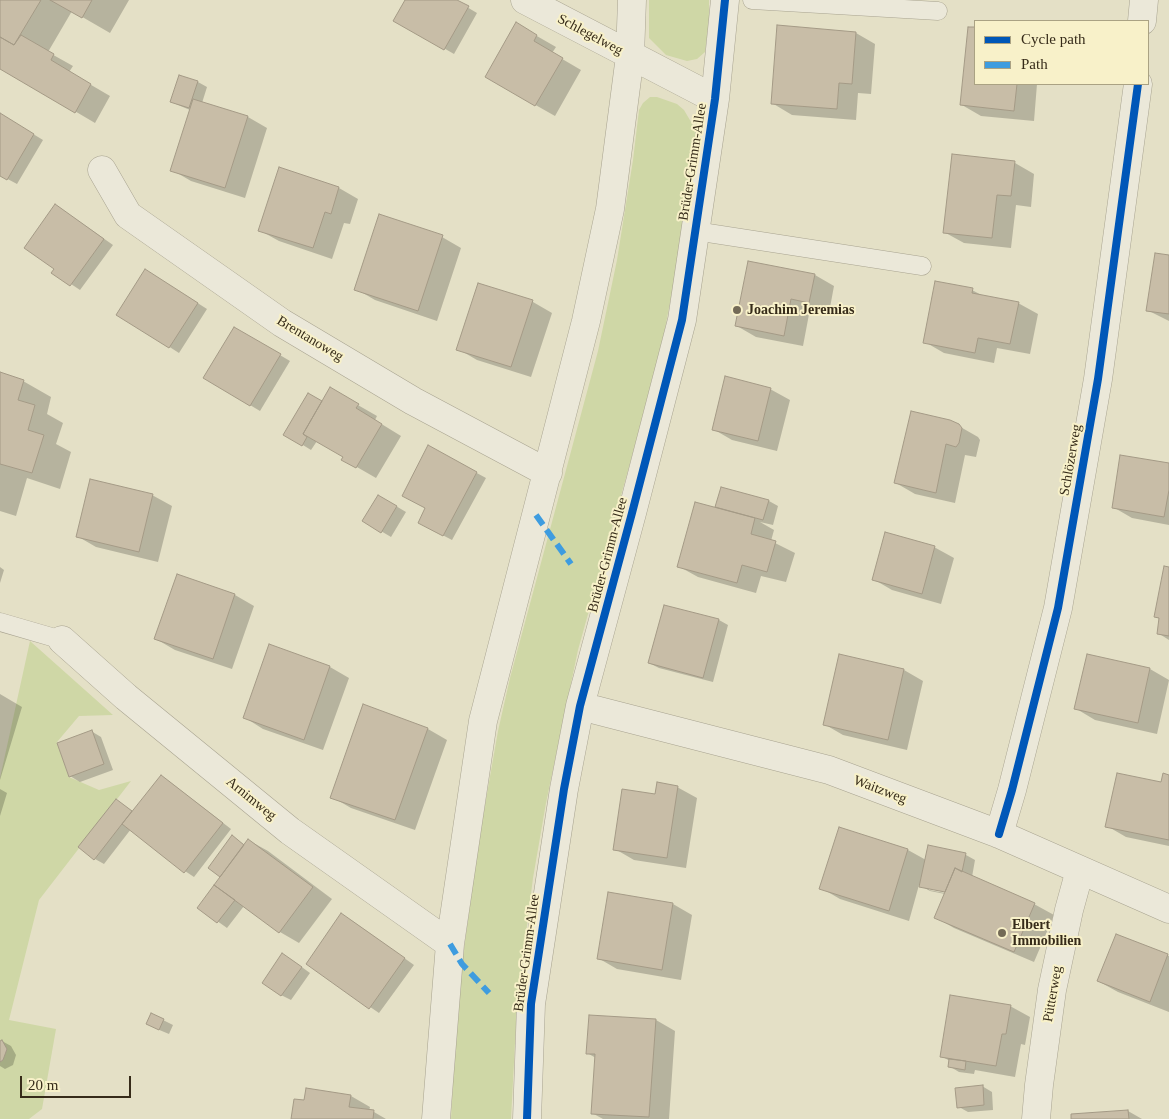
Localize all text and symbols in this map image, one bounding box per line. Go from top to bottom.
street label: Schlegelweg [554,11,626,59]
legend [974,20,1149,85]
text: Cycle path [1021,31,1086,47]
text: Path [1021,56,1048,72]
street label: Brüder-Grimm-Allee [675,102,711,222]
place label: Joachim Jeremias [747,302,854,318]
marker: Joachim Jeremias [731,304,743,316]
street label: Brentanoweg [274,313,346,365]
street label: Schlözerweg [1056,423,1086,497]
street label: Brüder-Grimm-Allee [585,496,631,614]
street label: Waitzweg [851,772,909,808]
street label: Arnimweg [222,774,280,824]
street label: Brüder-Grimm-Allee [510,893,544,1013]
place label: Elbert Immobilien [1012,917,1081,950]
marker: Elbert Immobilien [996,927,1008,939]
street label: Pütterweg [1040,965,1066,1023]
scale bar [22,1066,134,1098]
text: 20 m [28,1077,58,1093]

